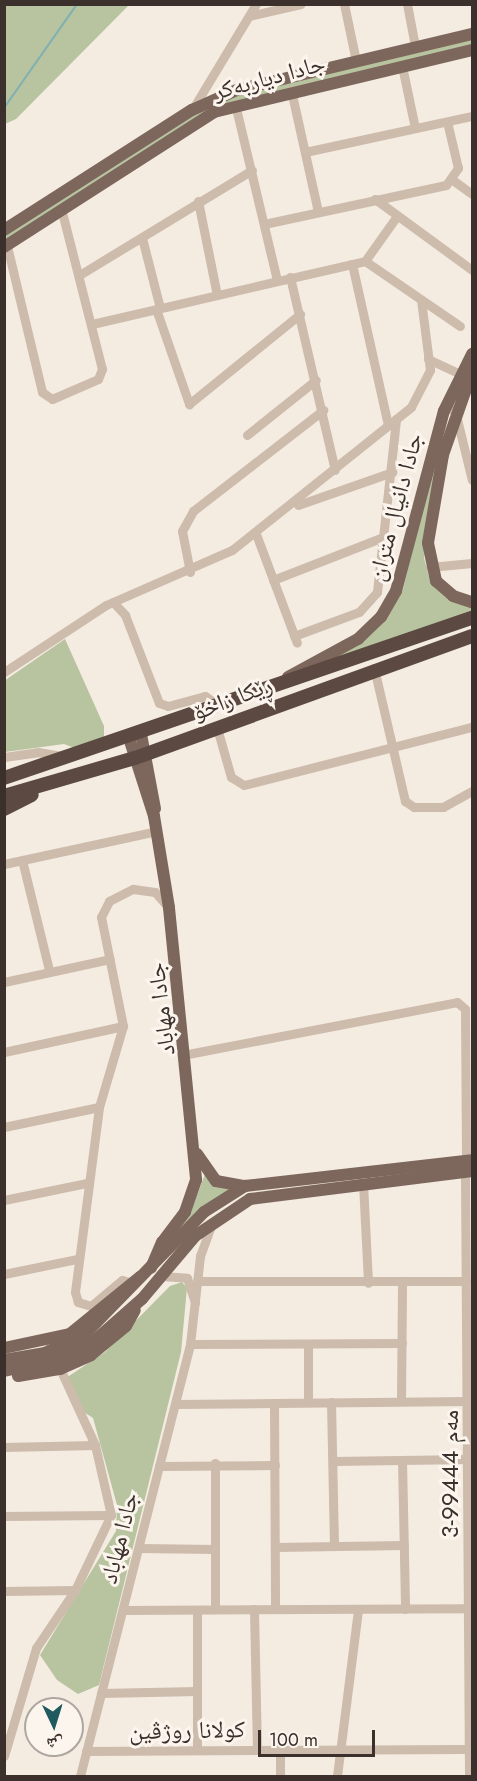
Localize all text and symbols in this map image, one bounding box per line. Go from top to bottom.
street label: جادا دیاربه‌كر [210,48,328,106]
street label: جادا دانيال متران [361,430,429,584]
street label: ڕێکا زاخۆ [188,670,276,726]
street label: جادا مهاباد [141,961,181,1057]
street label: مەم 99444-3 [436,1410,464,1538]
street label: جادا مهاباد [94,1489,144,1587]
north arrow [24,1697,84,1757]
street label: کولانا روژڤین [129,1715,245,1745]
scale bar [261,1718,378,1756]
text: 100 m [269,1727,318,1753]
text: ش [46,1731,64,1756]

